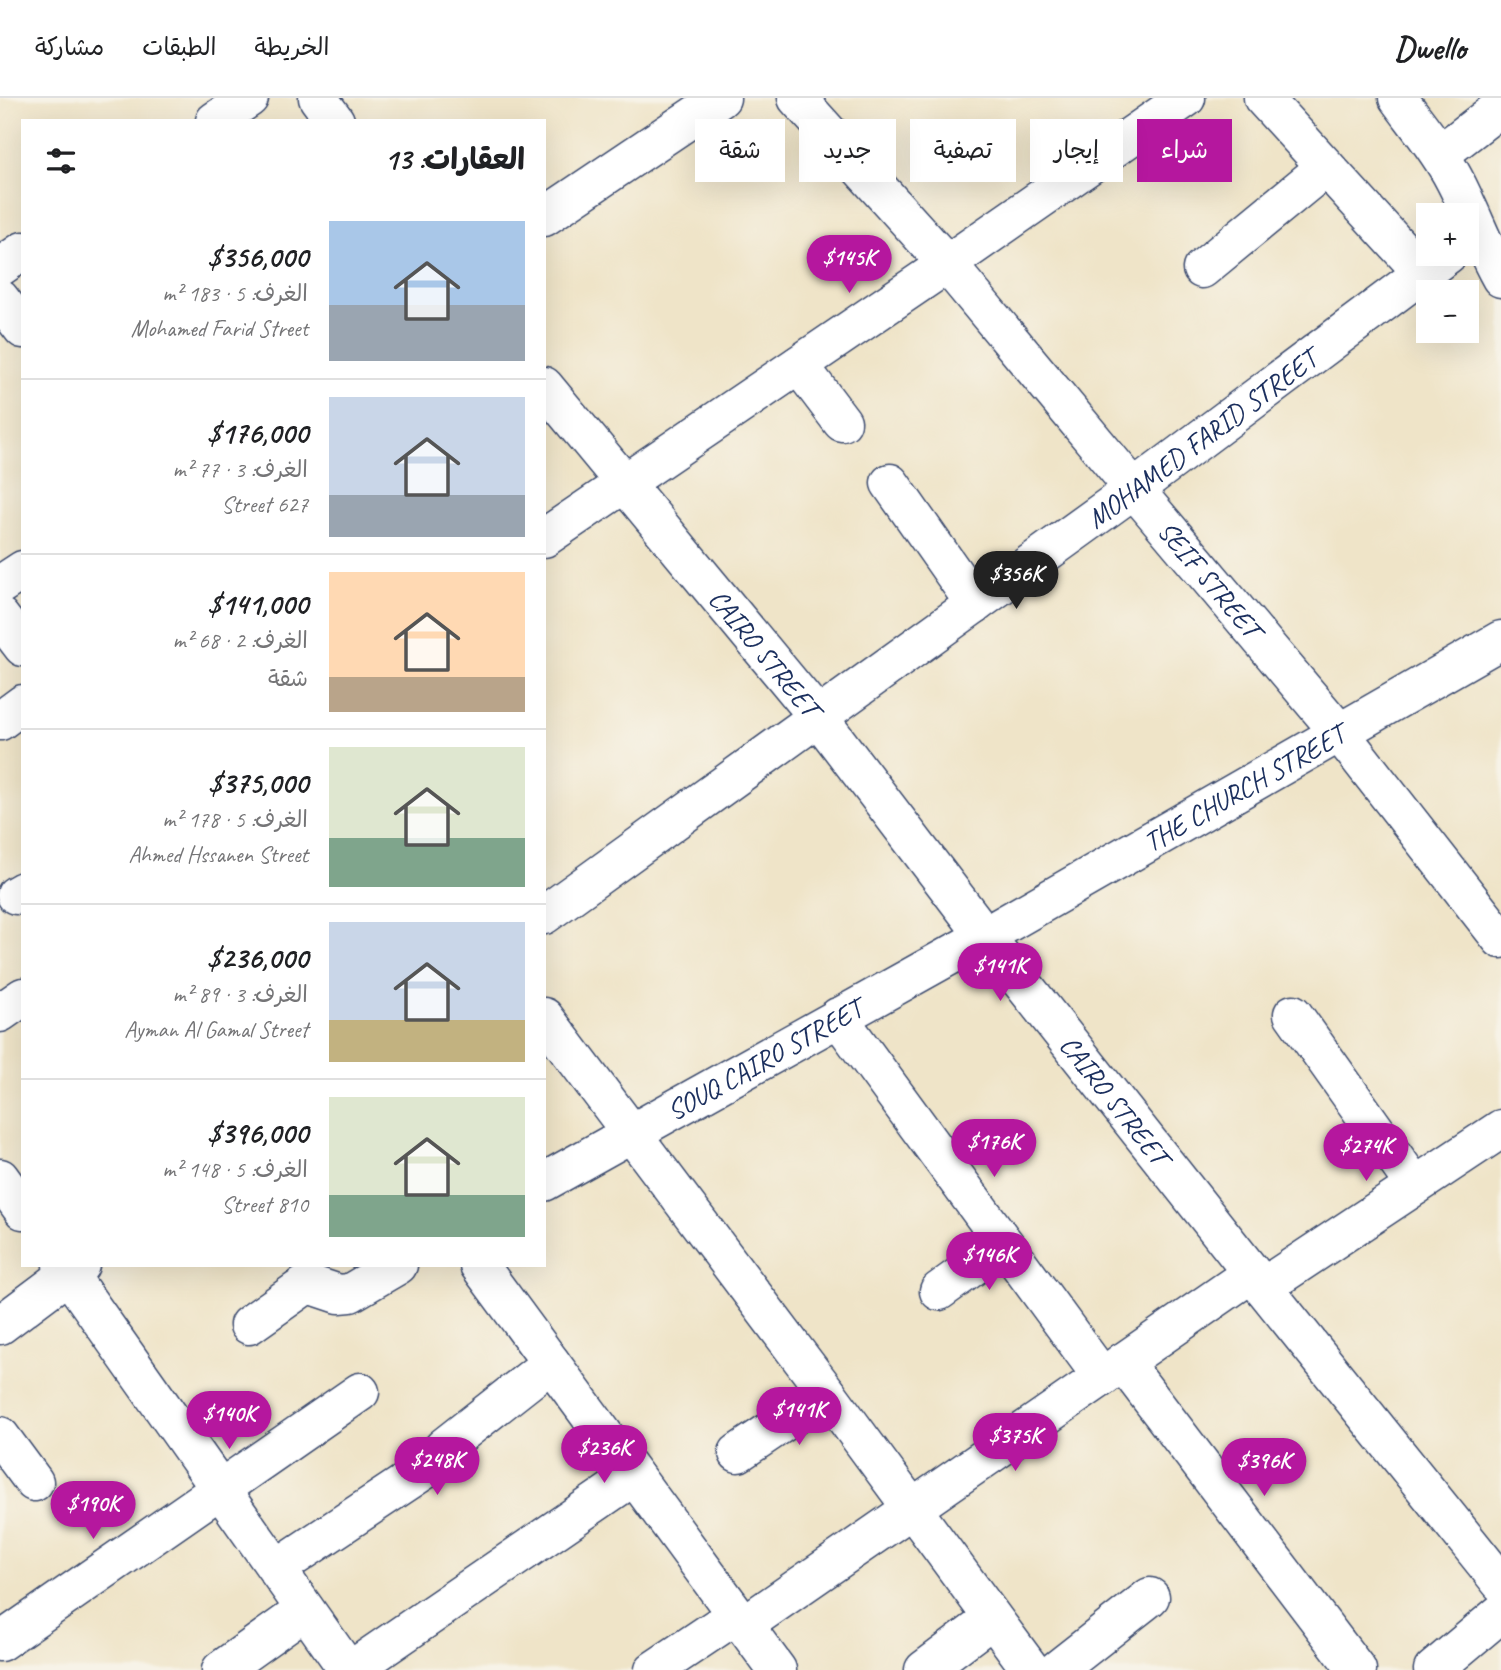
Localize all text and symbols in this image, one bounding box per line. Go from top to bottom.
text: Dwello [1394,27,1466,69]
text: مشاركة [35,32,104,62]
text: الطبقات [142,32,217,62]
text: الخريطة [255,32,329,62]
chip: شقة [695,119,785,182]
chip: جديد [799,119,896,182]
chip: تصفية [910,119,1016,182]
chip: إيجار [1030,119,1123,182]
chip: شراء [1137,119,1232,182]
text: العقارات: 13 [384,140,525,178]
icon: filters [42,142,80,180]
map controls [1416,203,1479,343]
button: + [1416,203,1479,266]
pin: $145K [800,236,898,295]
text: $356,000 [207,238,308,276]
text: $145K [823,243,875,272]
icon: home [385,249,469,333]
text: الغرف: 5 · 183 m² [162,279,308,308]
button: − [1416,280,1479,343]
text: Mohamed Farid Street [131,314,308,343]
street label: MOHAMED FARID STREET [1079,337,1329,535]
text: $176,000 [207,414,308,452]
icon: home [385,425,469,509]
text: الغرف: 3 · 77 m² [173,455,308,484]
text: Street 627 [221,490,308,519]
street label: SEIF STREET [1151,513,1274,650]
pin: $356K [967,552,1065,611]
text: $356K [989,559,1043,588]
street label: CAIRO STREET [702,581,832,729]
text: $141,000 [208,585,308,623]
icon: home [385,600,469,684]
text: الغرف: 2 · 68 m² [173,626,308,655]
text: شقة [268,664,308,693]
street label: THE CHURCH STREET [1137,713,1356,859]
text: $375,000 [208,764,308,802]
icon: home [385,775,469,859]
text: الغرف: 5 · 178 m² [162,805,308,834]
text: Ahmed Hssanen Street [128,840,308,869]
text: $236,000 [207,939,308,977]
pin: $141K [951,944,1049,1003]
icon: home [385,950,469,1034]
text: $141K [973,951,1027,980]
text: الغرف: 3 · 89 m² [173,980,308,1009]
street label: SOUQ CAIRO STREET [660,987,874,1128]
text: Ayman Al Gamal Street [124,1015,308,1044]
street label: CAIRO STREET [1053,1028,1181,1177]
text: $396,000 [207,1114,308,1152]
pin: $176K [945,1119,1043,1179]
pin: $274K [1317,1124,1415,1183]
icon: home [385,1125,469,1209]
text: $176K [967,1127,1021,1156]
text: $274K [1340,1131,1393,1160]
text: الغرف: 5 · 148 m² [162,1155,308,1184]
text: Street 810 [221,1190,308,1219]
pin: $146K [940,1232,1038,1292]
text: $146K [962,1240,1016,1269]
pin: $141K [750,1388,848,1447]
pin: $140K [180,1392,278,1451]
text: $141K [772,1395,826,1424]
text: $140K [202,1399,256,1428]
pin: $375K [966,1414,1064,1473]
text: $375K [989,1421,1041,1450]
pin: $236K [555,1426,653,1485]
text: $236K [577,1433,631,1462]
pin: $248K [388,1438,486,1497]
pin: $396K [1215,1438,1313,1498]
text: $248K [410,1445,464,1474]
text: $396K [1237,1446,1291,1475]
pin: $190K [44,1482,142,1541]
text: $190K [67,1489,119,1518]

